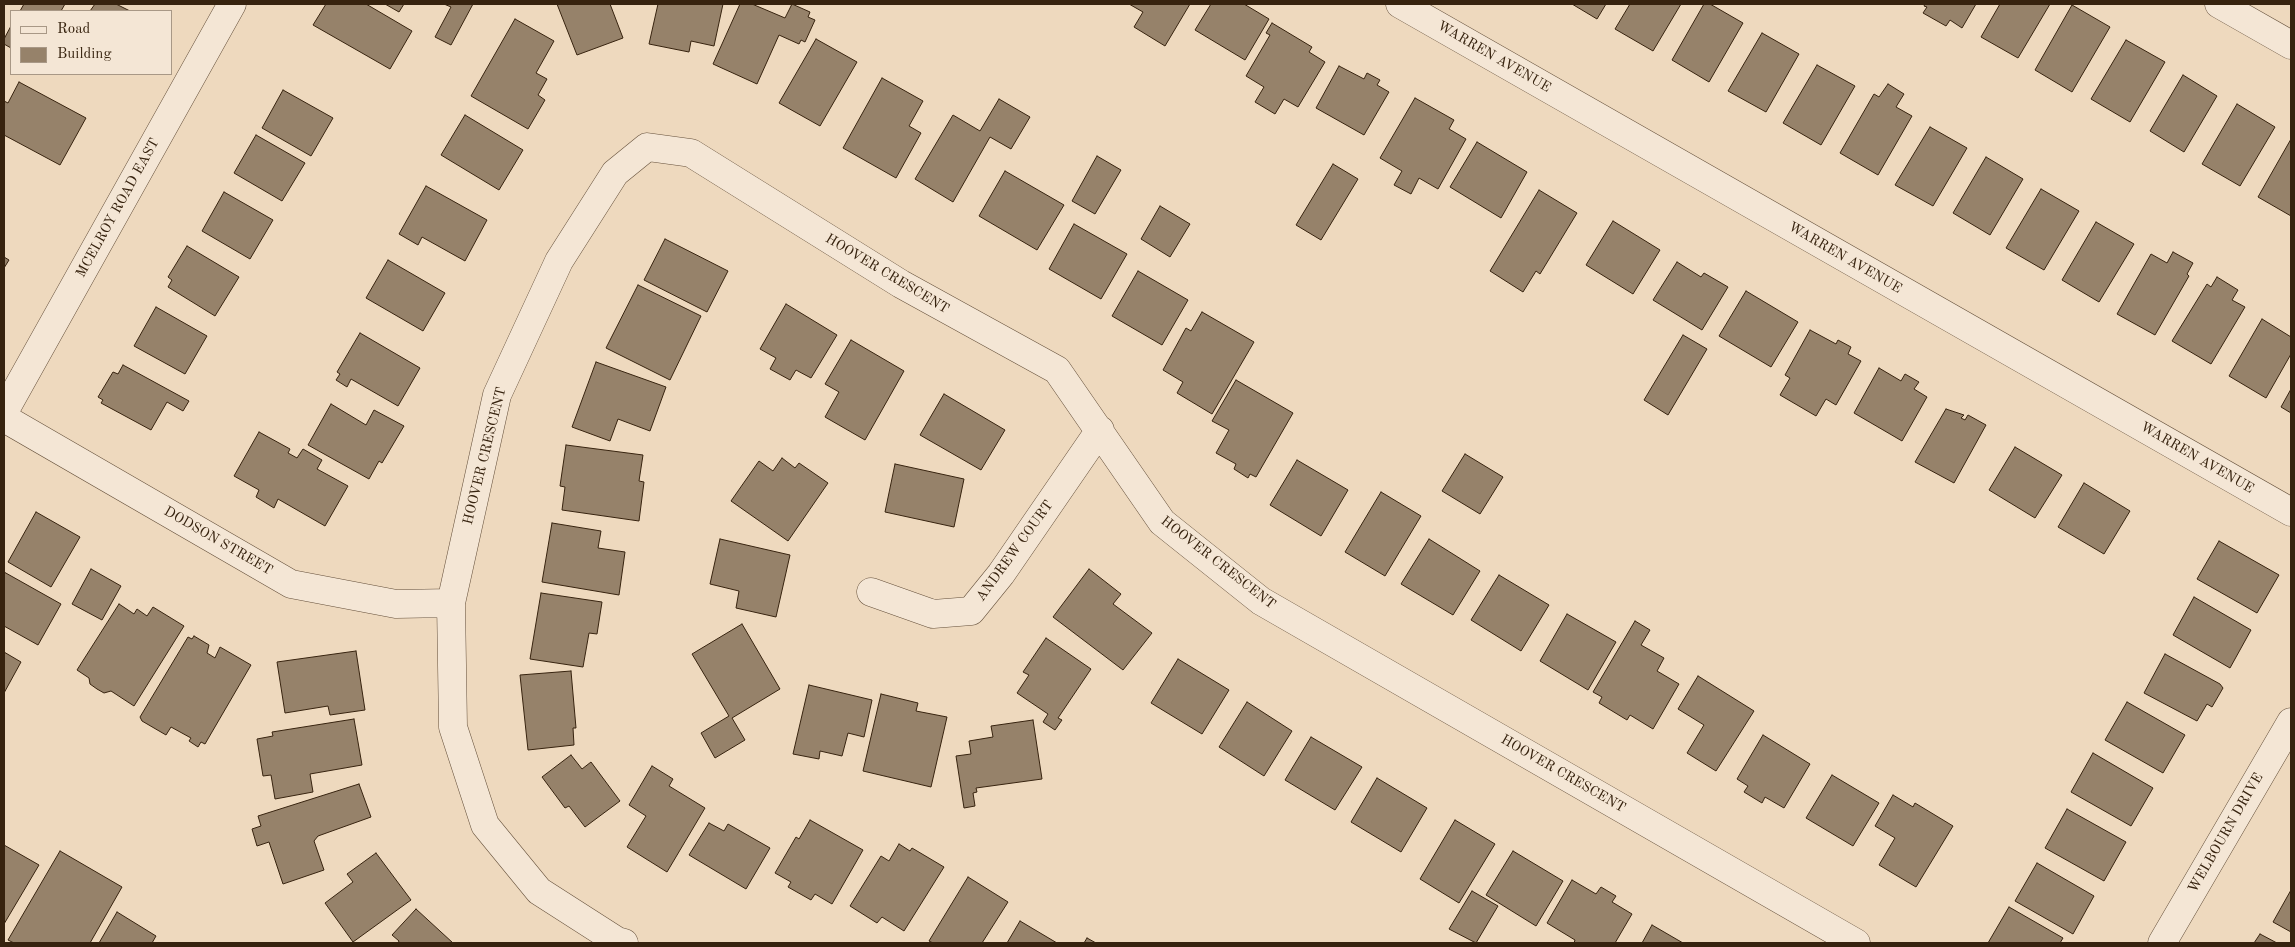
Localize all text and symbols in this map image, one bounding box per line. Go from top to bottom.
legend [10,10,172,75]
street label: WARREN AVENUE [1434,18,1554,96]
text: Road [57,22,90,37]
text: Building [57,47,112,62]
street label: MCELROY ROAD EAST [73,135,163,281]
street label: WARREN AVENUE [1785,219,1905,297]
street label: HOOVER CRESCENT [822,230,952,318]
street label: HOOVER CRESCENT [460,385,510,527]
street label: WARREN AVENUE [2137,419,2257,497]
street label: ANDREW COURT [973,497,1057,605]
street label: DODSON STREET [161,503,275,579]
street label: HOOVER CRESCENT [1157,513,1279,613]
street label: HOOVER CRESCENT [1498,731,1628,817]
street label: WELBOURN DRIVE [2185,770,2267,896]

